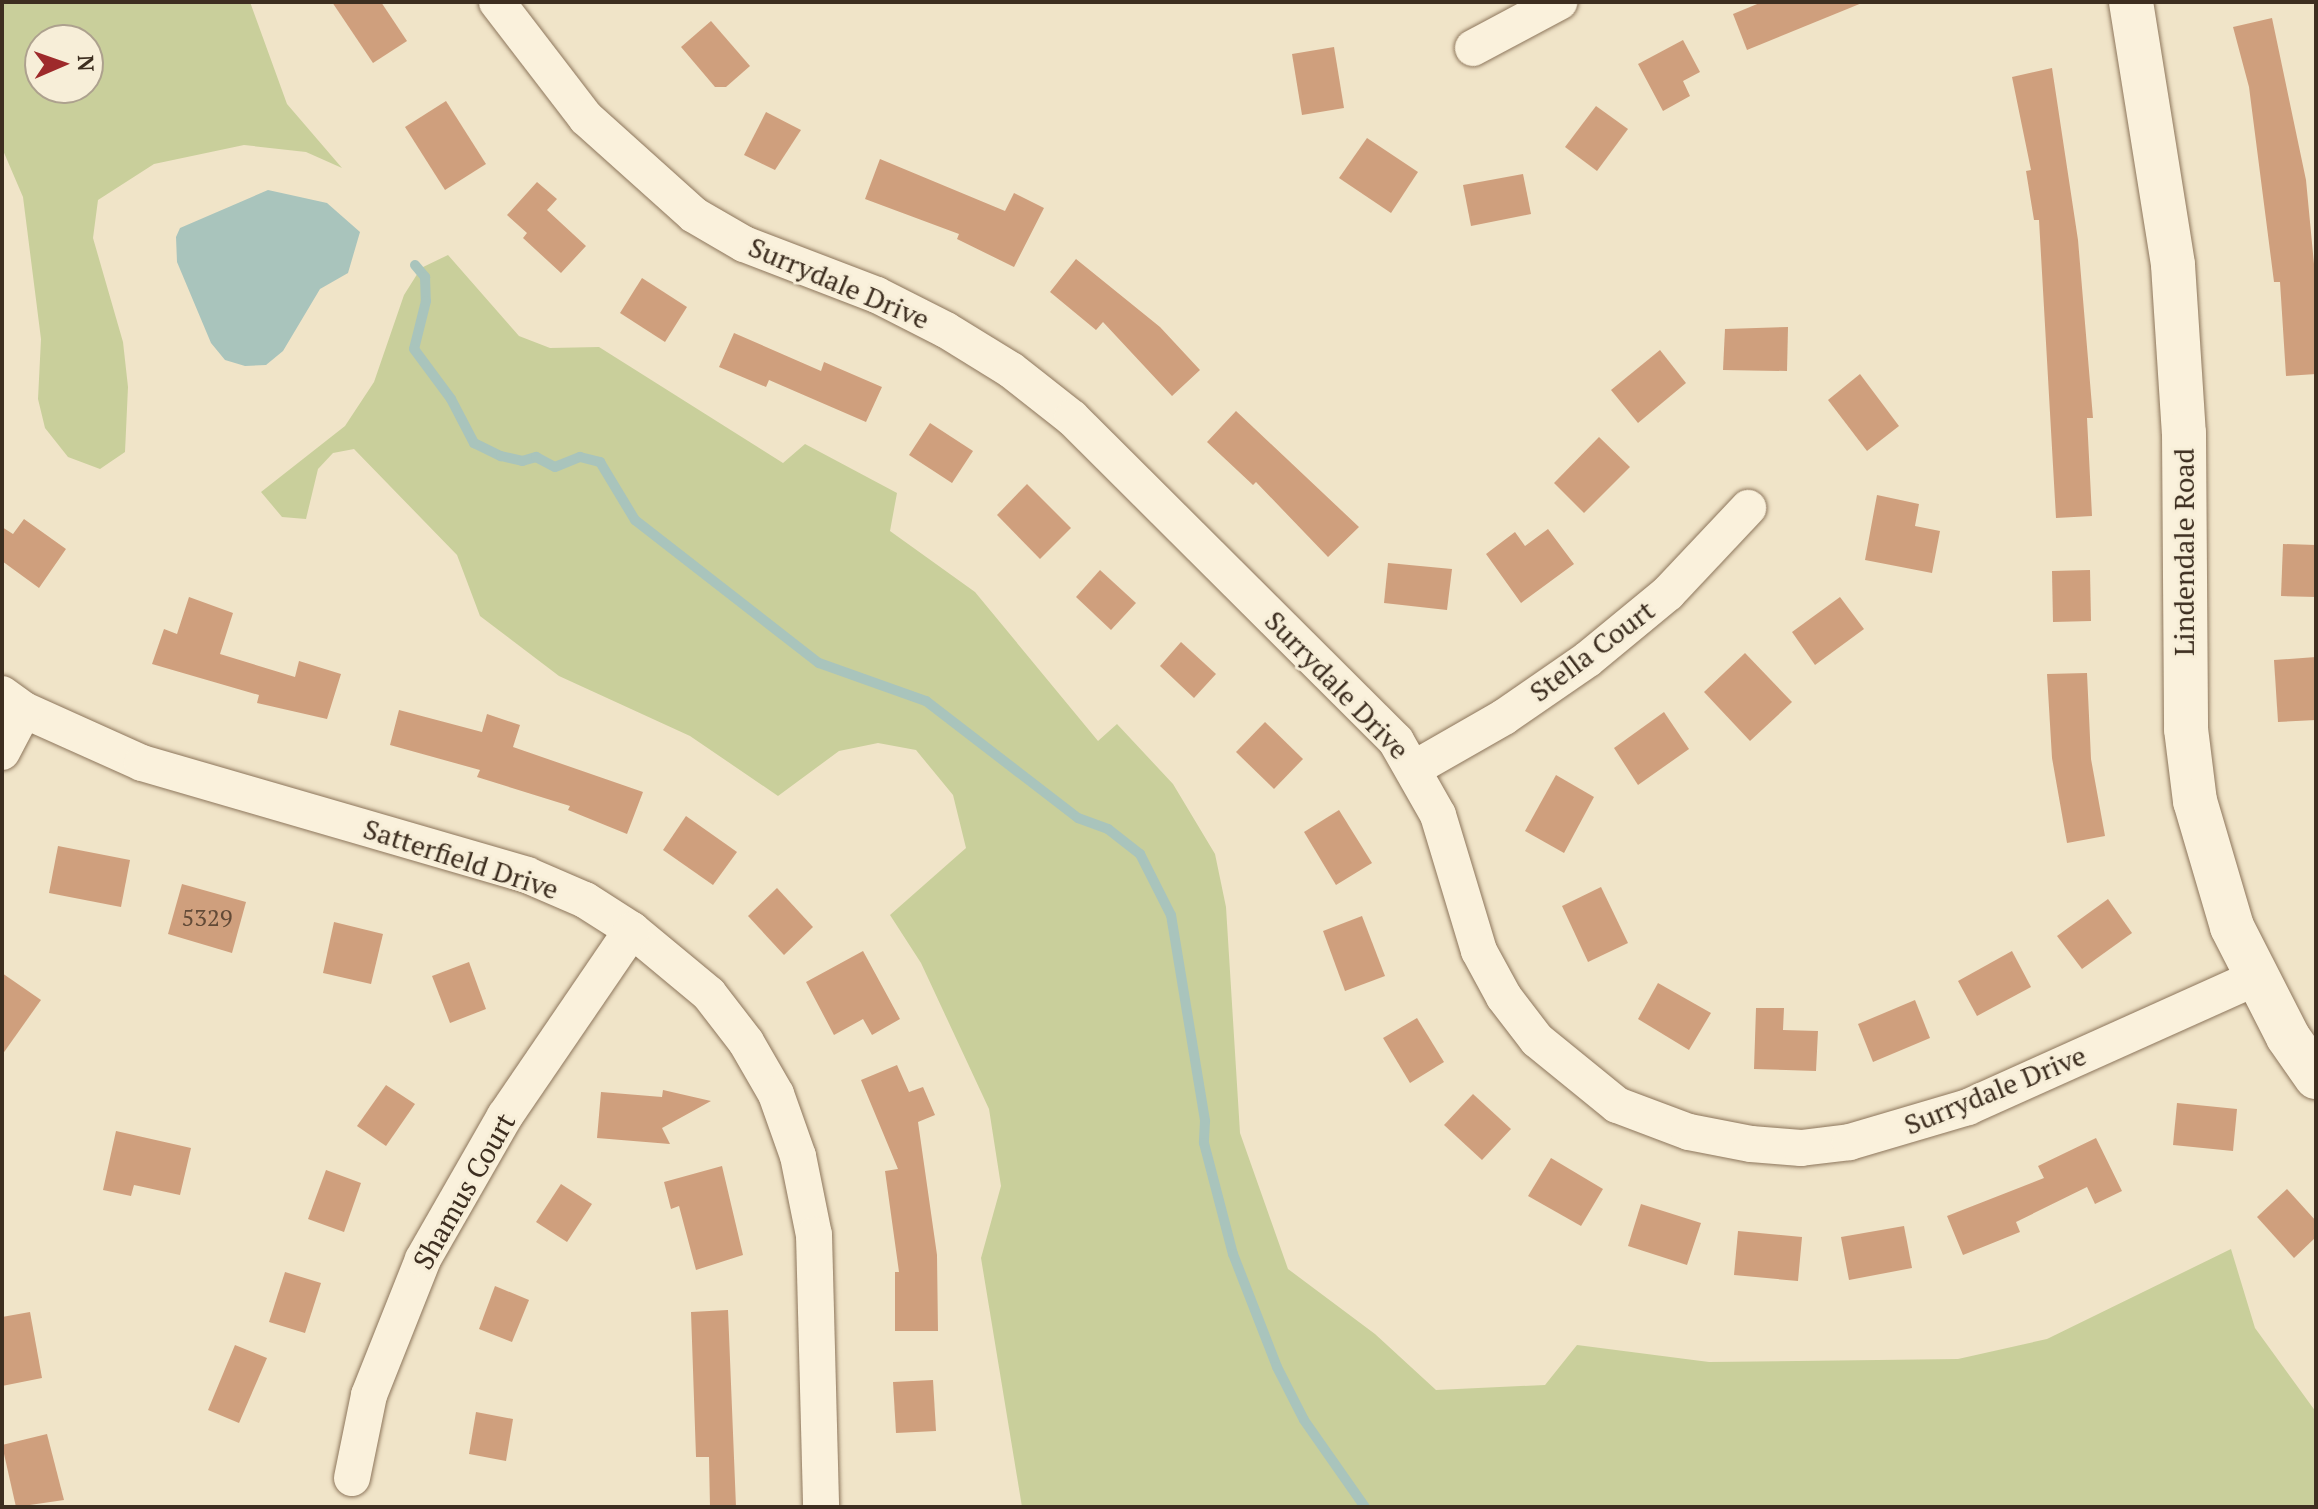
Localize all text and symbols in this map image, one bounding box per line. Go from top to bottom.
north arrow [24,24,104,104]
text: N [72,54,101,72]
street label: Surrydale Drive [744,230,934,336]
street label: Lindendale Road [2167,448,2201,656]
street label: Stella Court [1523,593,1661,709]
street label: Surrydale Drive [1258,604,1416,766]
street label: Satterfield Drive [359,812,563,906]
house number: 5329 [181,904,233,932]
street label: Surrydale Drive [1899,1038,2091,1142]
street label: Shamus Court [406,1107,522,1275]

